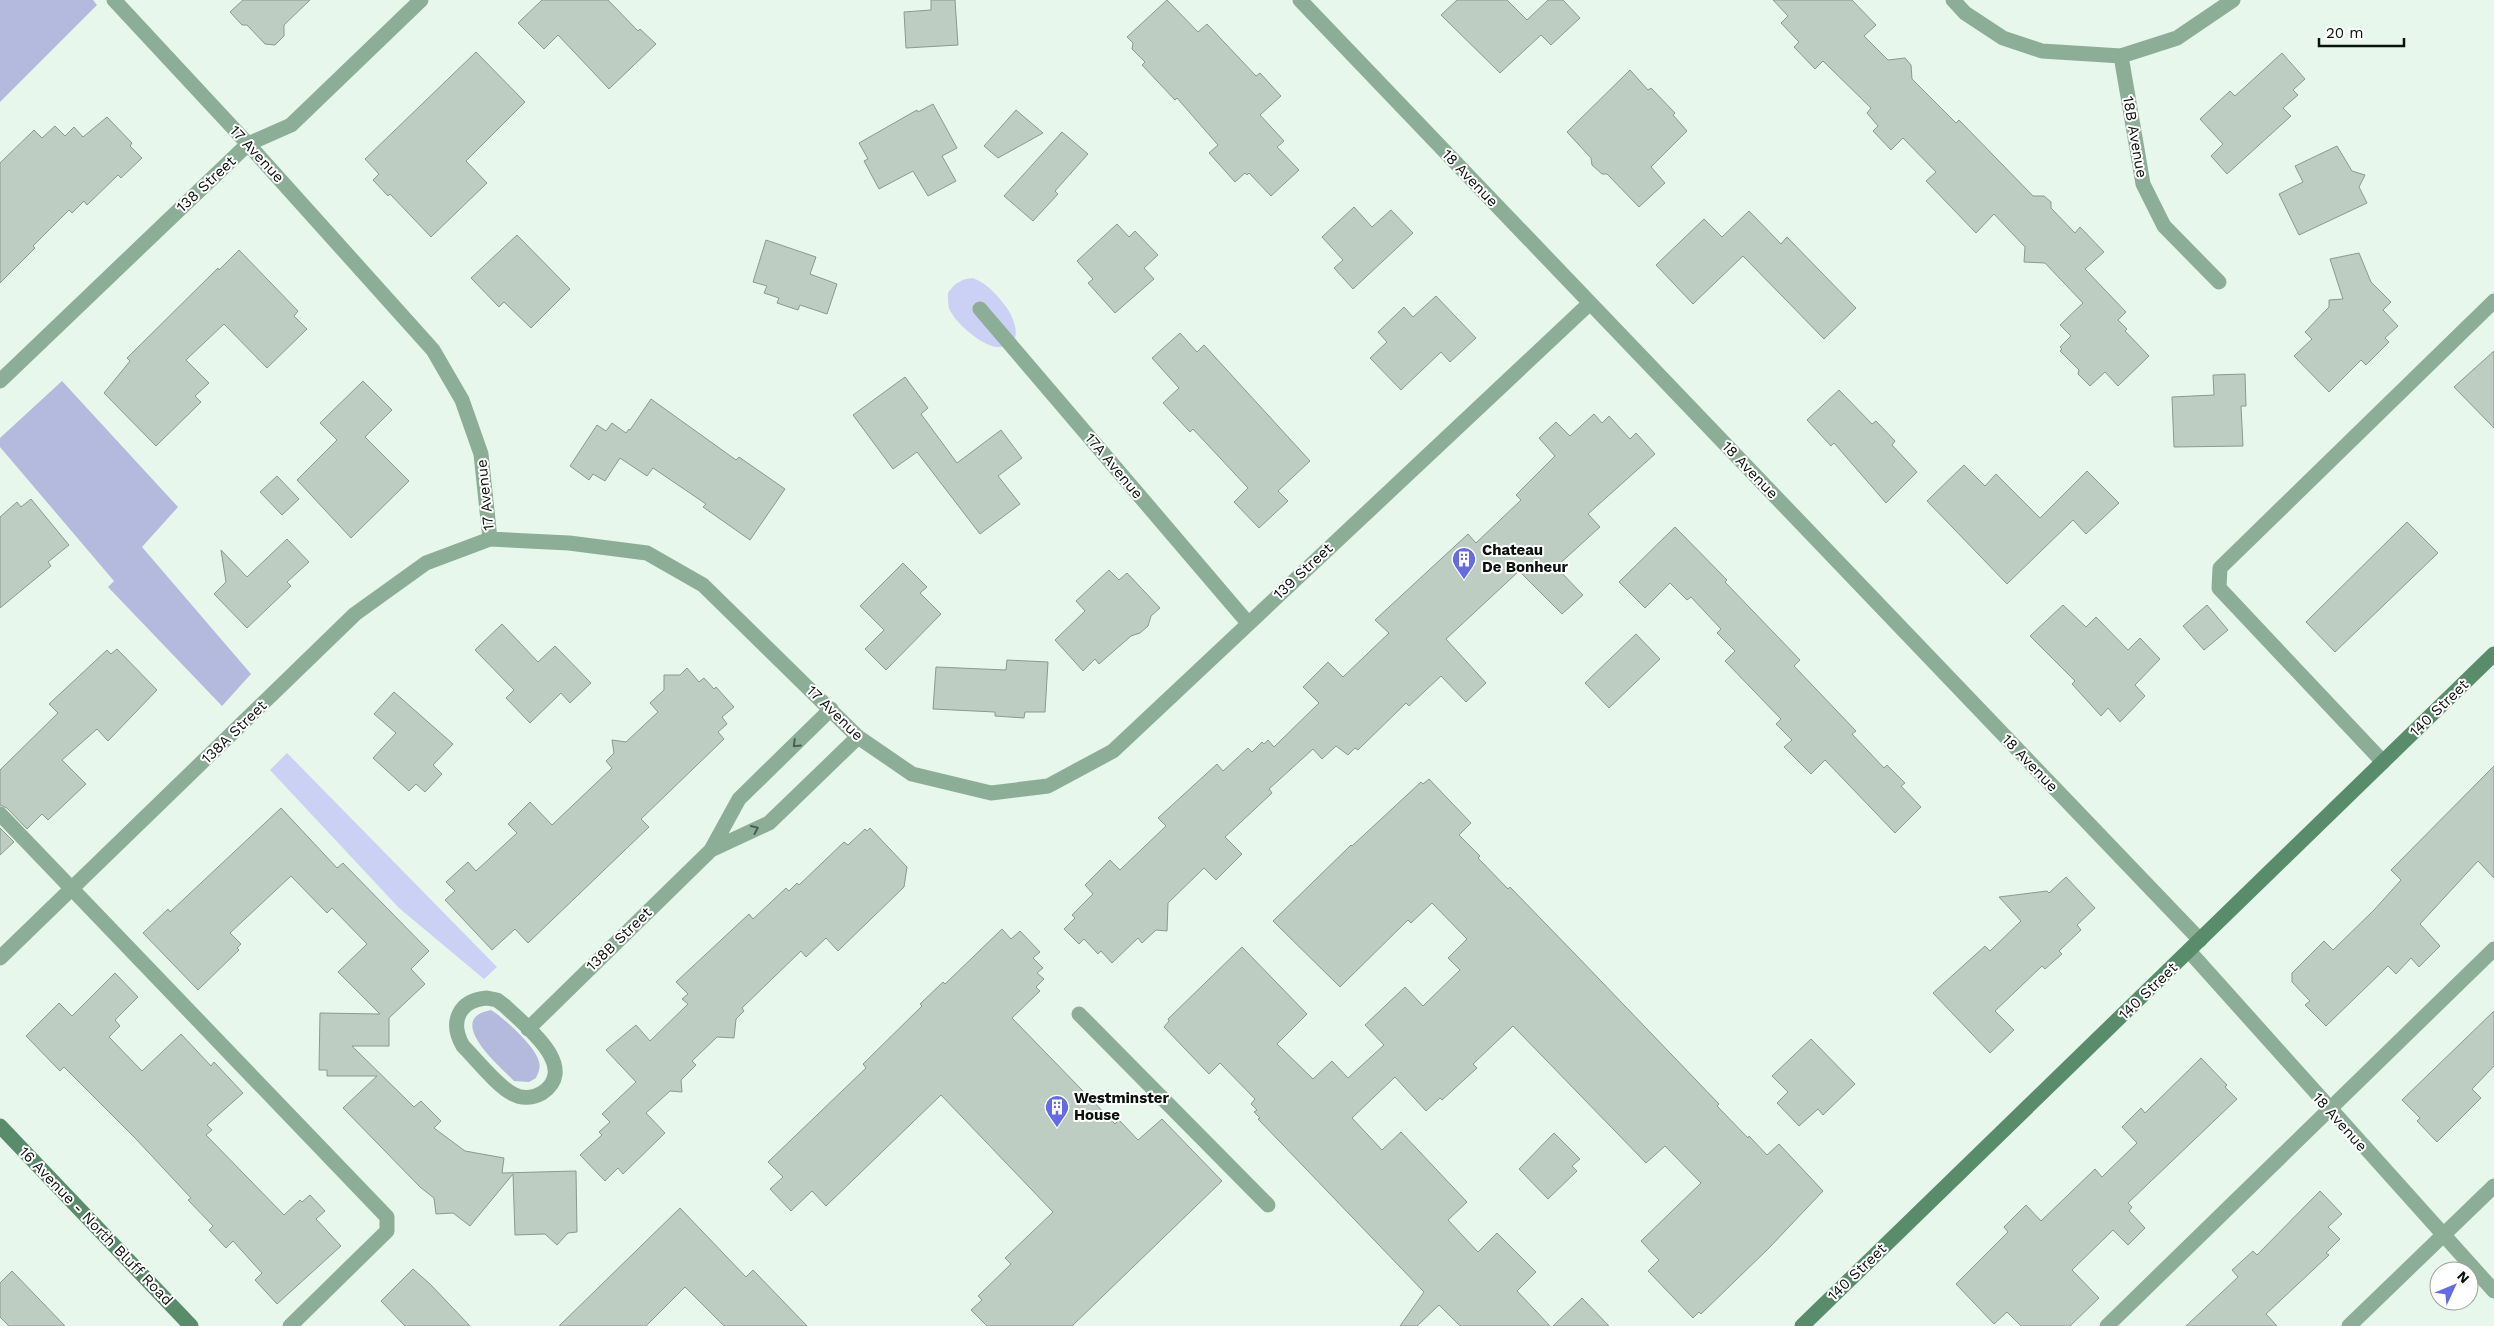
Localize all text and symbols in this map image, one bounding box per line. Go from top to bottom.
scale bar [2319,15,2404,47]
text: 20 m [2326,24,2364,42]
street label: 18B Avenue [2119,95,2151,179]
street label: 17 Avenue [226,122,288,186]
street label: 18 Avenue [1438,146,1502,210]
street label: 138 Street [173,152,240,216]
street label: 17A Avenue [1081,429,1147,503]
street label: 18 Avenue [1718,438,1782,502]
street label: 17 Avenue [472,459,498,531]
street label: 139 Street [1270,539,1337,603]
place label: Chateau De Bonheur [1482,541,1569,576]
building icon: Chateau De Bonheur [1451,546,1477,580]
street label: 140 Street [2406,675,2473,740]
street label: 17 Avenue [803,682,867,744]
street label: 138A Street [198,696,271,767]
street label: 18 Avenue [1998,731,2062,795]
one-way arrow [793,738,802,747]
one-way arrow [750,825,759,836]
street label: 138B Street [583,903,656,975]
street label: 140 Street [2115,958,2182,1023]
place label: Westminster House [1074,1089,1169,1124]
street label: 18 Avenue [2309,1089,2371,1155]
building icon: Westminster House [1044,1094,1070,1128]
street label: 16 Avenue - North Bluff Road [15,1143,177,1309]
street label: 140 Street [1824,1239,1891,1304]
north arrow [2429,1261,2479,1311]
text: N [2454,1268,2473,1286]

